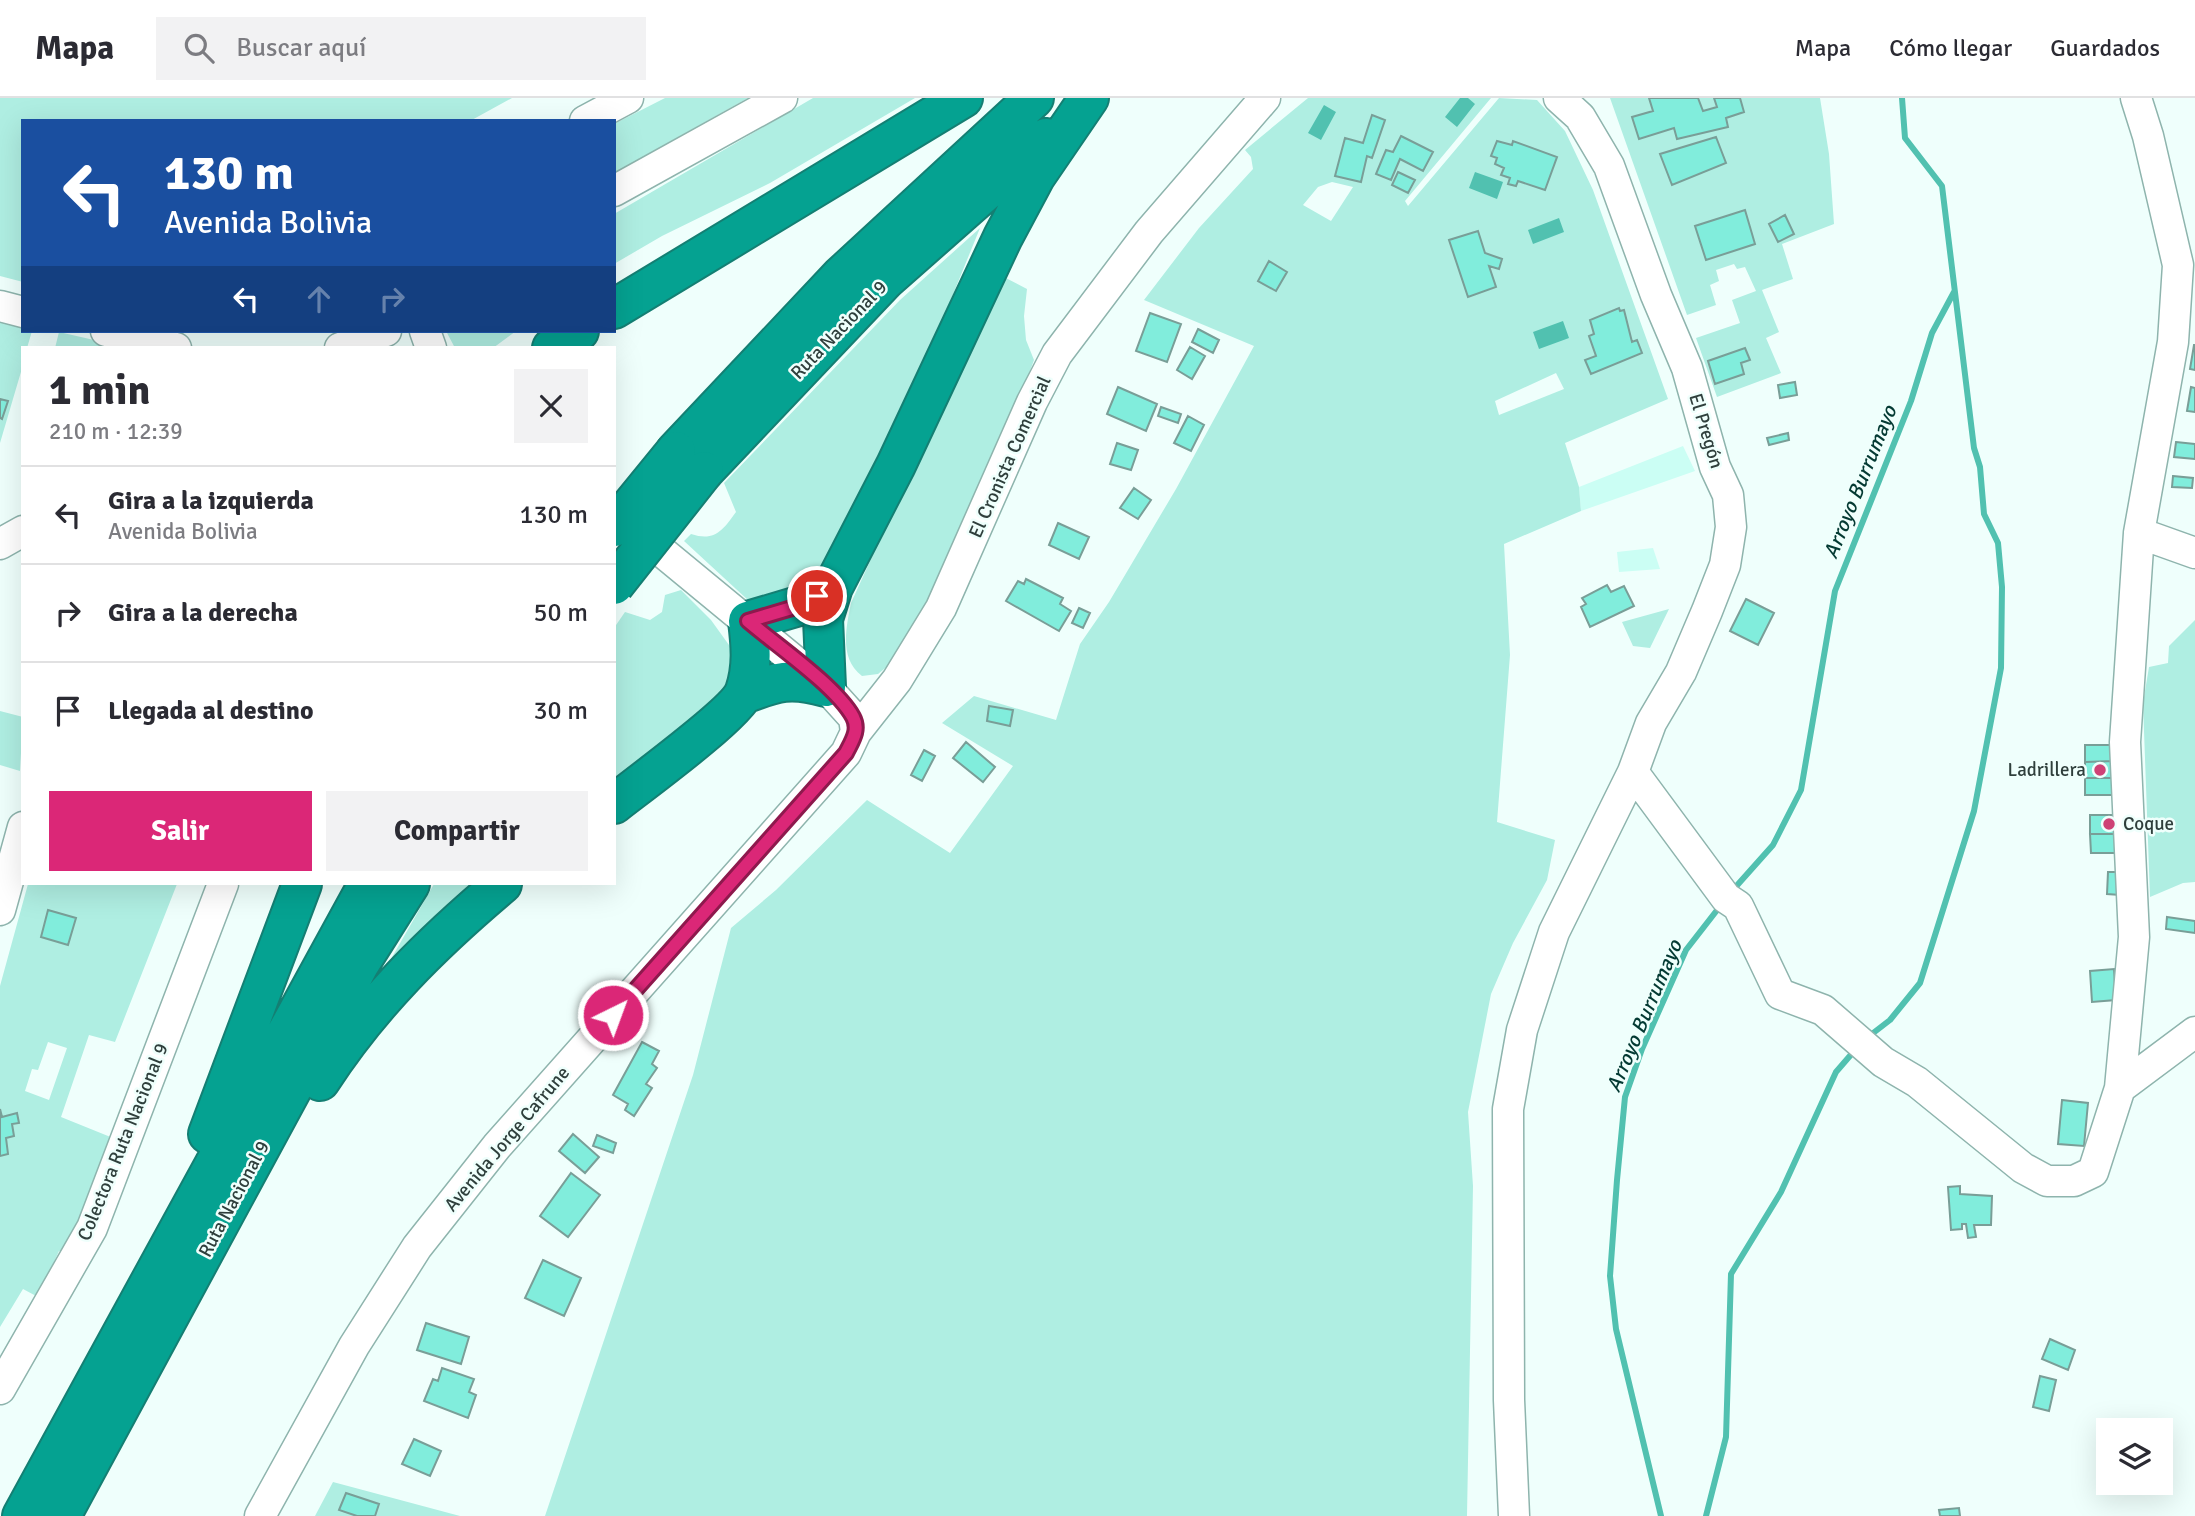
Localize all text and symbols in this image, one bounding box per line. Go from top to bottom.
search box [156,17,646,80]
text: Mapa [35,28,114,69]
icon: search [180,29,218,67]
text: Buscar aquí [236,32,366,64]
text: Mapa [1795,33,1851,63]
text: Cómo llegar [1889,33,2012,63]
text: Guardados [2050,33,2160,63]
text: 130 m [164,143,294,203]
icon: left [49,147,140,238]
text: Avenida Bolivia [164,203,372,242]
street label: Ruta Nacional 9 [786,275,892,385]
icon: left [227,280,265,318]
icon: ahead [300,280,338,318]
icon: right [373,280,411,318]
text: 1 min [49,365,150,416]
button: close [514,369,588,443]
street label: El Cronista Comercial [963,372,1057,542]
street label: El Pregón [1683,390,1729,472]
water label: Arroyo Burrumayo [1818,401,1903,562]
text: 210 m · 12:39 [49,417,183,446]
text: Gira a la izquierda [108,485,314,517]
icon: left [49,496,87,534]
text: 130 m [519,499,588,531]
text: Avenida Bolivia [108,517,258,546]
pin [787,566,847,626]
icon: arrive [798,577,836,615]
icon: right [49,594,87,632]
text: Gira a la derecha [108,597,298,629]
text: 50 m [533,597,588,629]
icon: arrive [49,692,87,730]
text: Llegada al destino [108,695,314,727]
text: 30 m [533,695,588,727]
place label: Ladrillera [2007,758,2086,782]
marker: Ladrillera [2092,762,2108,778]
button: Salir [49,791,312,871]
button: Compartir [326,791,588,871]
place label: Coque [2123,812,2174,836]
marker: Coque [2101,816,2117,832]
water label: Arroyo Burrumayo [1600,935,1688,1096]
position arrow [576,978,650,1052]
street label: Colectora Ruta Nacional 9 [72,1040,174,1244]
street label: Avenida Jorge Cafrune [439,1061,575,1217]
street label: Ruta Nacional 9 [193,1137,275,1261]
map controls [2096,1418,2173,1495]
button: layers [2096,1418,2173,1495]

